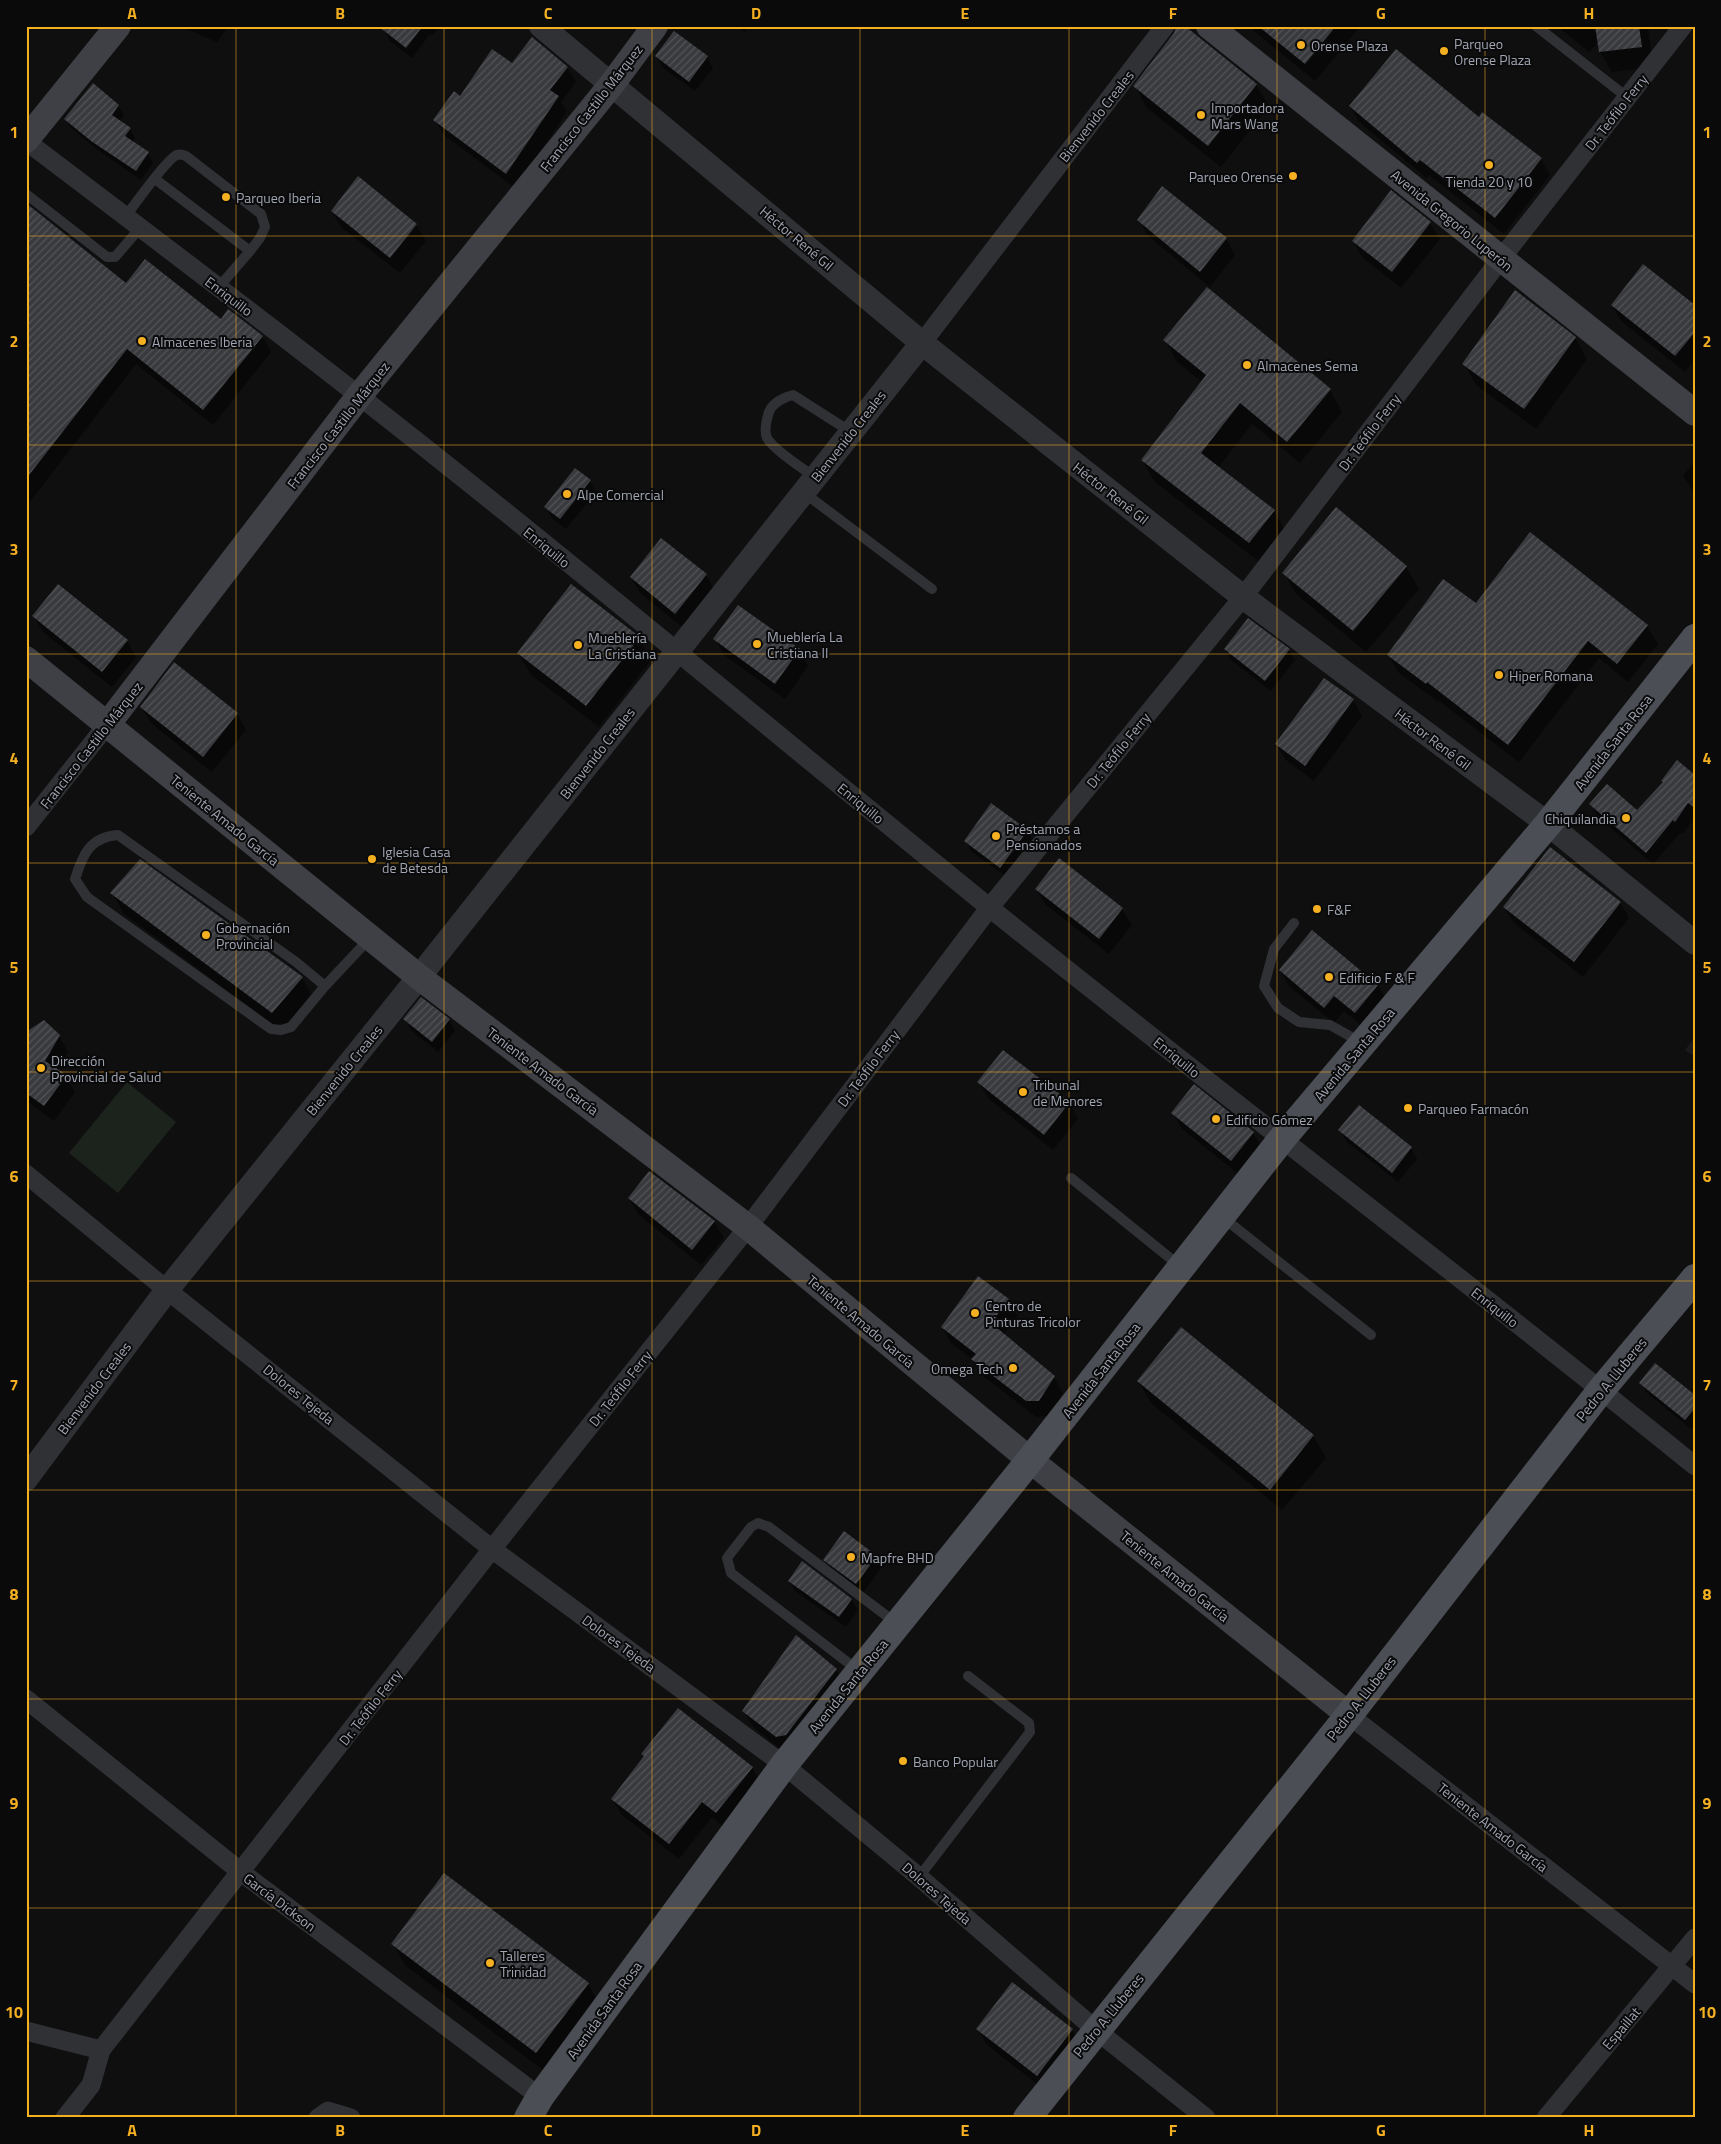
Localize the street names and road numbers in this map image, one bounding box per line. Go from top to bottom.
street label: Francisco Castillo Márquez [535,40,647,176]
street label: Bienvenido Creales [1053,66,1139,166]
street label: Dr. Teófilo Ferry [1579,69,1653,155]
street label: Avenida Gregorio Luperón [1387,164,1517,276]
street label: Héctor René Gil [755,201,839,275]
street label: Enriquillo [201,271,257,321]
street label: Francisco Castillo Márquez [282,357,394,493]
street label: Bienvenido Creales [805,386,891,486]
street label: Dr. Teófilo Ferry [1333,389,1405,475]
street label: Héctor René Gil [1069,457,1153,529]
street label: Enriquillo [519,522,575,572]
street label: Francisco Castillo Márquez [35,677,147,813]
street label: Avenida Santa Rosa [1569,690,1657,794]
street label: Bienvenido Creales [554,703,640,803]
street label: Héctor René Gil [1390,703,1476,775]
street label: Dr. Teófilo Ferry [1081,708,1155,792]
street label: Teniente Amado García [166,769,284,871]
street label: Enriquillo [833,778,889,828]
street label: Avenida Santa Rosa [1309,1003,1399,1105]
street label: Bienvenido Creales [301,1020,387,1120]
street label: Teniente Amado García [483,1022,603,1120]
street label: Dr. Teófilo Ferry [832,1025,904,1111]
street label: Enriquillo [1149,1032,1205,1082]
street label: Teniente Amado García [803,1270,919,1372]
street label: Enriquillo [1467,1282,1523,1332]
street label: Avenida Santa Rosa [1057,1318,1145,1422]
street label: Pedro A. Lluberes [1571,1333,1651,1425]
street label: Bienvenido Creales [52,1337,136,1439]
street label: Dr. Teófilo Ferry [583,1345,657,1431]
street label: Dolores Tejeda [259,1359,339,1429]
street label: Teniente Amado García [1116,1525,1234,1627]
street label: Dolores Tejeda [578,1609,660,1677]
street label: Avenida Santa Rosa [803,1634,893,1738]
street label: Pedro A. Lluberes [1321,1651,1401,1745]
street label: Dr. Teófilo Ferry [333,1664,407,1750]
street label: Teniente Amado García [1433,1777,1553,1877]
street label: Dolores Tejeda [898,1857,976,1929]
street label: García Dickson [239,1868,321,1936]
street label: Avenida Santa Rosa [561,1957,647,2063]
street label: Pedro A. Lluberes [1068,1969,1148,2061]
street label: Espaillat [1597,2002,1645,2054]

